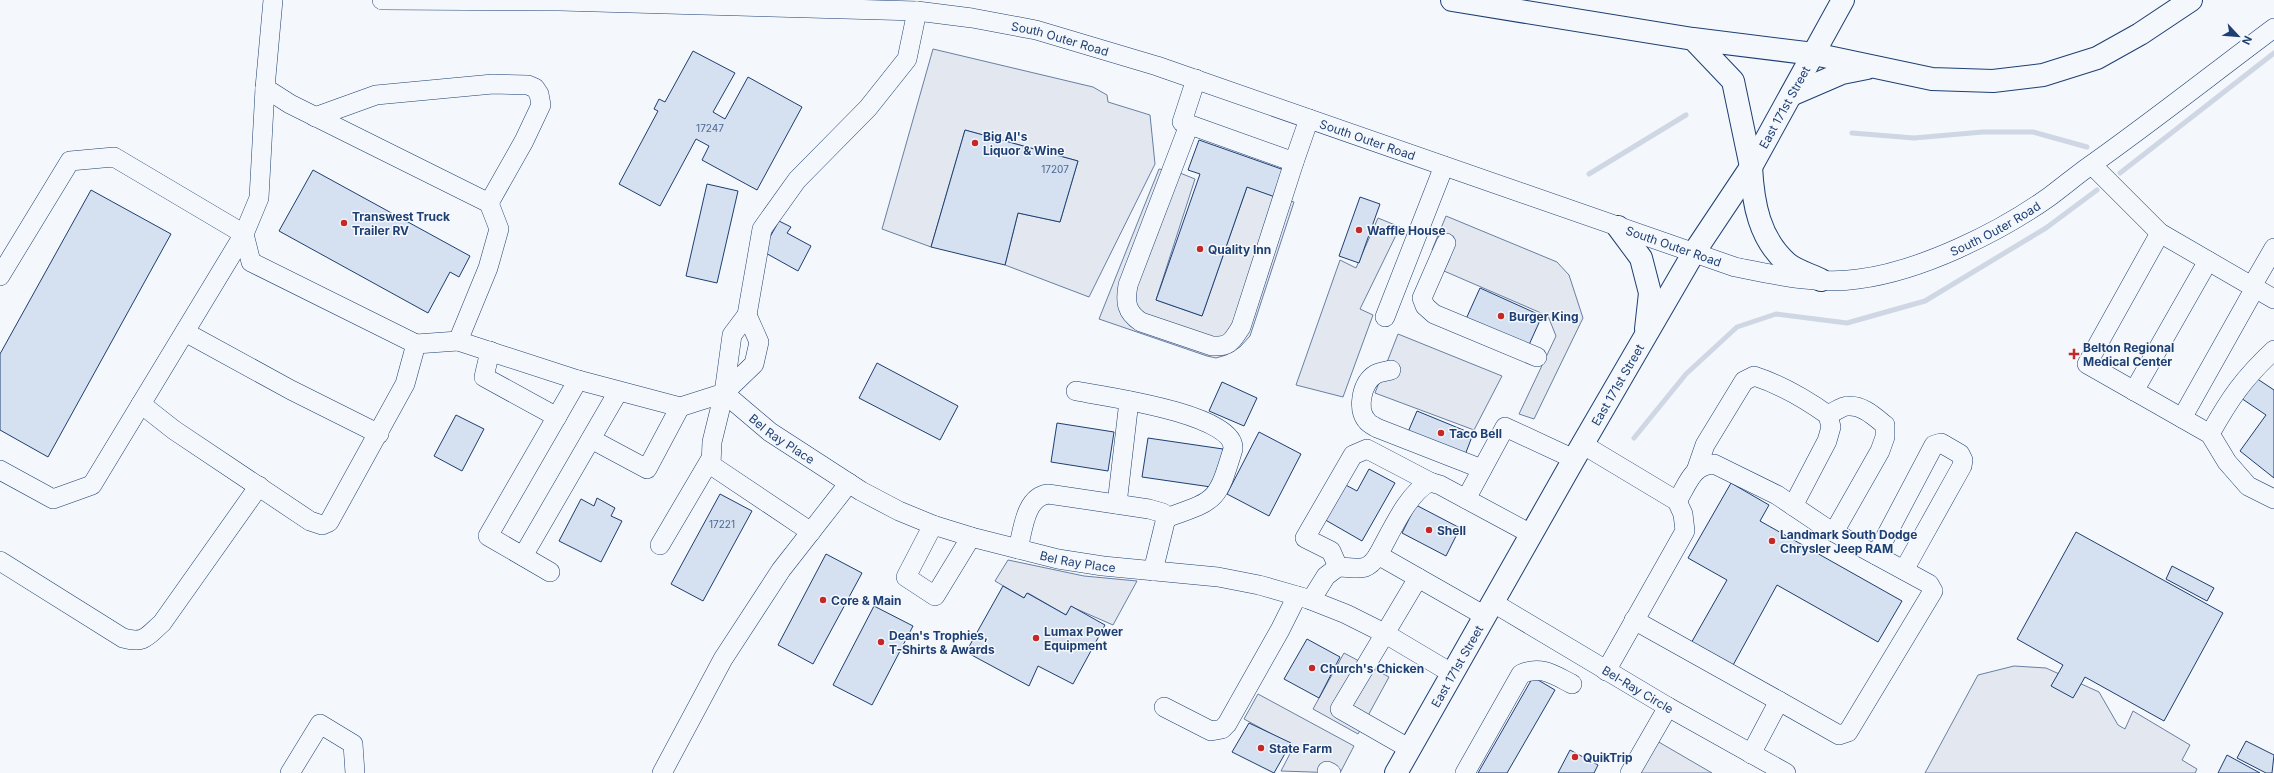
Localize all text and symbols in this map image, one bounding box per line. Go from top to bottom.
north arrow [2218,16,2258,56]
street label: South Outer Road [1010,18,1111,59]
text: N [2239,34,2255,47]
street label: East 171st Street [1755,63,1813,151]
street label: South Outer Road [1318,116,1418,163]
house number: 17247 [696,122,724,134]
place label: Big Al's Liquor & Wine [983,129,1064,158]
marker: Big Al's Liquor & Wine [970,138,980,148]
house number: 17207 [1041,163,1069,175]
street label: South Outer Road [1947,198,2043,259]
place label: Transwest Truck Trailer RV [352,209,450,238]
marker: Transwest Truck Trailer RV [339,218,349,228]
street label: South Outer Road [1624,222,1724,269]
place label: Waffle House [1367,223,1446,238]
marker: Waffle House [1354,225,1364,235]
place label: Quality Inn [1208,242,1271,257]
marker: Quality Inn [1195,244,1205,254]
place label: Burger King [1509,309,1579,324]
marker: Burger King [1496,311,1506,321]
place label: Belton Regional Medical Center [2083,340,2174,369]
street label: East 171st Street [1588,341,1647,428]
marker: Belton Regional Medical Center [2068,348,2080,360]
street label: Bel Ray Place [746,410,818,467]
place label: Taco Bell [1449,426,1502,441]
marker: Taco Bell [1436,428,1446,438]
house number: 17221 [709,518,735,530]
place label: Shell [1437,523,1466,538]
marker: Shell [1424,525,1434,535]
place label: Landmark South Dodge Chrysler Jeep RAM [1780,527,1917,556]
marker: Landmark South Dodge Chrysler Jeep RAM [1767,536,1777,546]
street label: Bel Ray Place [1038,547,1116,575]
place label: Core & Main [831,593,902,608]
marker: Core & Main [818,595,828,605]
street label: East 171st Street [1428,622,1486,710]
place label: Lumax Power Equipment [1044,624,1123,653]
place label: Dean's Trophies, T-Shirts & Awards [889,628,995,657]
marker: Lumax Power Equipment [1031,633,1041,643]
marker: Dean's Trophies, T-Shirts & Awards [876,637,886,647]
place label: Church's Chicken [1320,661,1424,676]
street label: Bel-Ray Circle [1600,662,1676,716]
marker: Church's Chicken [1307,663,1317,673]
place label: State Farm [1269,741,1332,756]
marker: State Farm [1256,743,1266,753]
place label: QuikTrip [1583,750,1633,765]
marker: QuikTrip [1570,752,1580,762]

